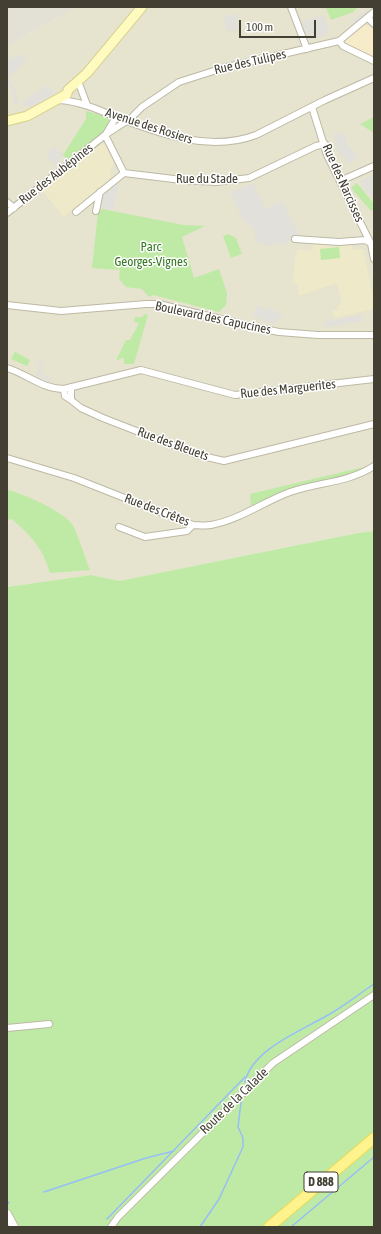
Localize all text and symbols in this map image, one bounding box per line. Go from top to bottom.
scale bar [241,12,318,38]
text: 100 m [246,20,273,34]
street label: Rue des Tulipes [213,46,287,78]
street label: Avenue des Rosiers [103,105,195,147]
street label: Rue des Aubépines [16,140,96,208]
street label: Rue des Narcisses [319,141,367,225]
street label: Rue du Stade [176,171,238,187]
park label: Parc Georges-Vignes [114,239,188,270]
street label: Boulevard des Capucines [154,298,272,338]
street label: Rue des Marguerites [240,376,336,402]
street label: Rue des Bleuets [135,424,211,464]
street label: Rue des Crêtes [122,490,192,530]
street label: Route de la Calade [197,1065,271,1137]
road number: D 888 [304,1172,338,1192]

